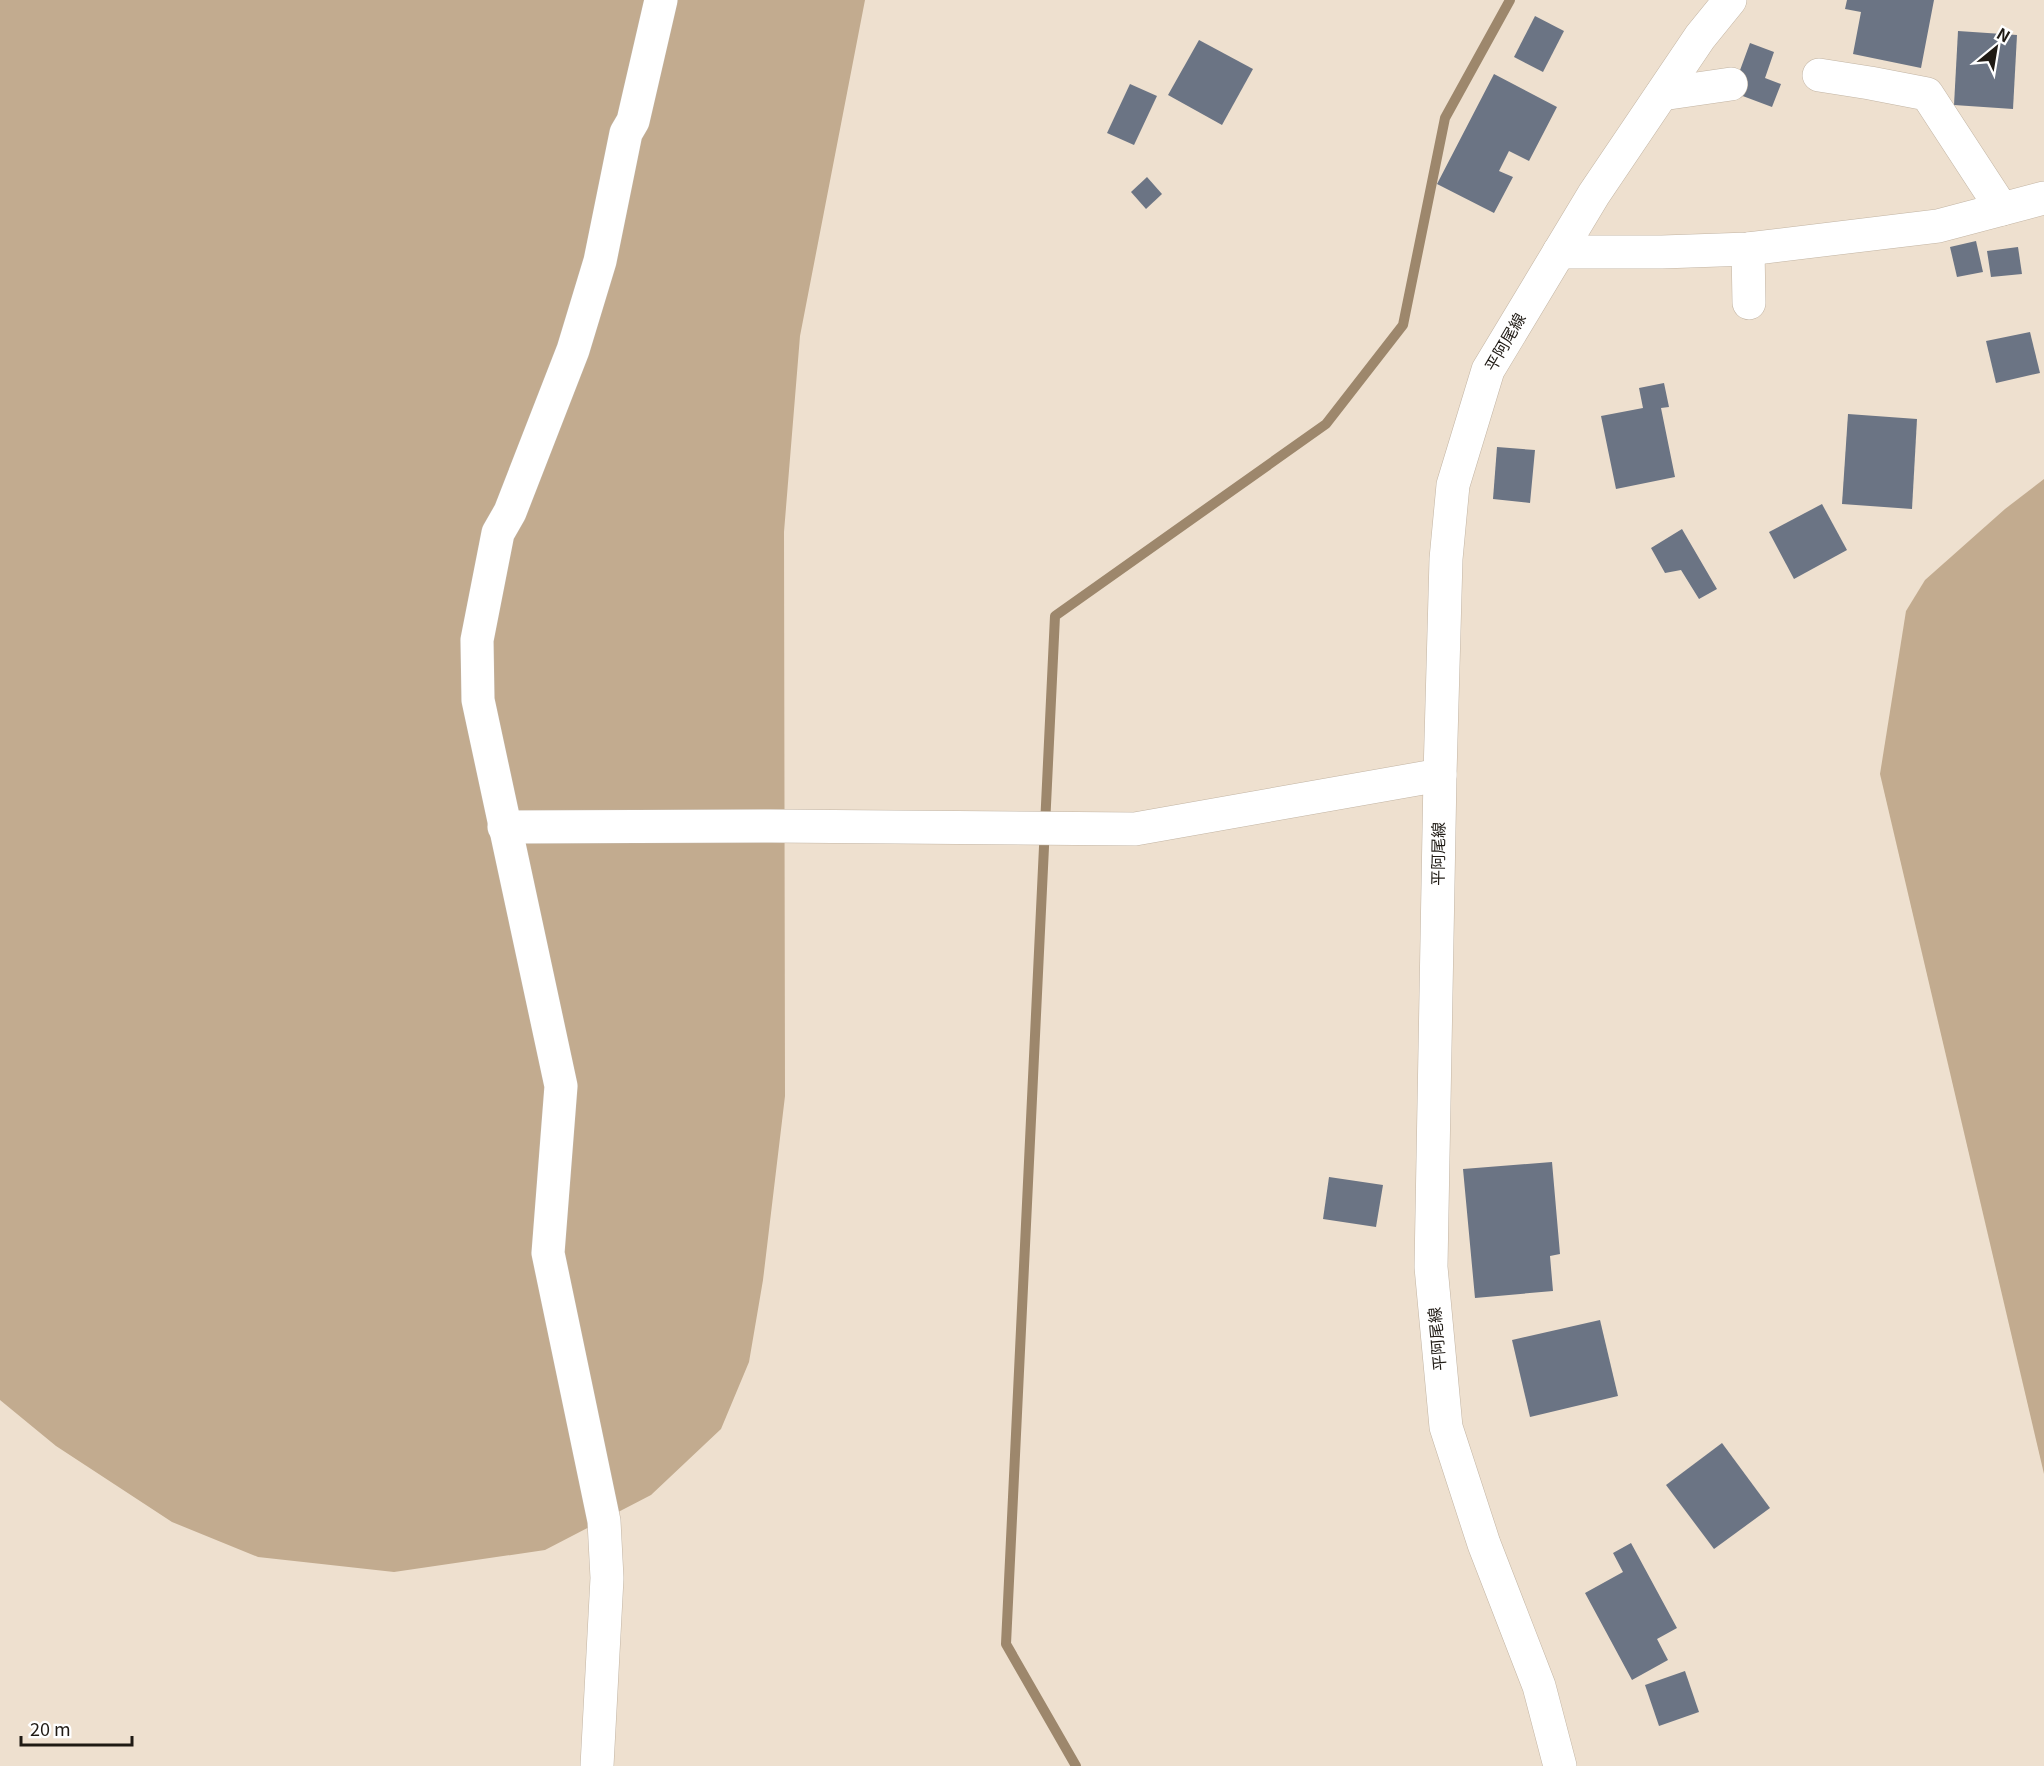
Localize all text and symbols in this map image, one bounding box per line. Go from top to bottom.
north arrow [1966,18,2026,78]
text: N [1993,21,2015,48]
street label: 平阿尾線 [1478,308,1531,375]
street label: 平阿尾線 [1424,822,1450,886]
street label: 平阿尾線 [1421,1306,1451,1372]
scale bar [21,1709,132,1747]
text: 20 m [30,1715,71,1741]

